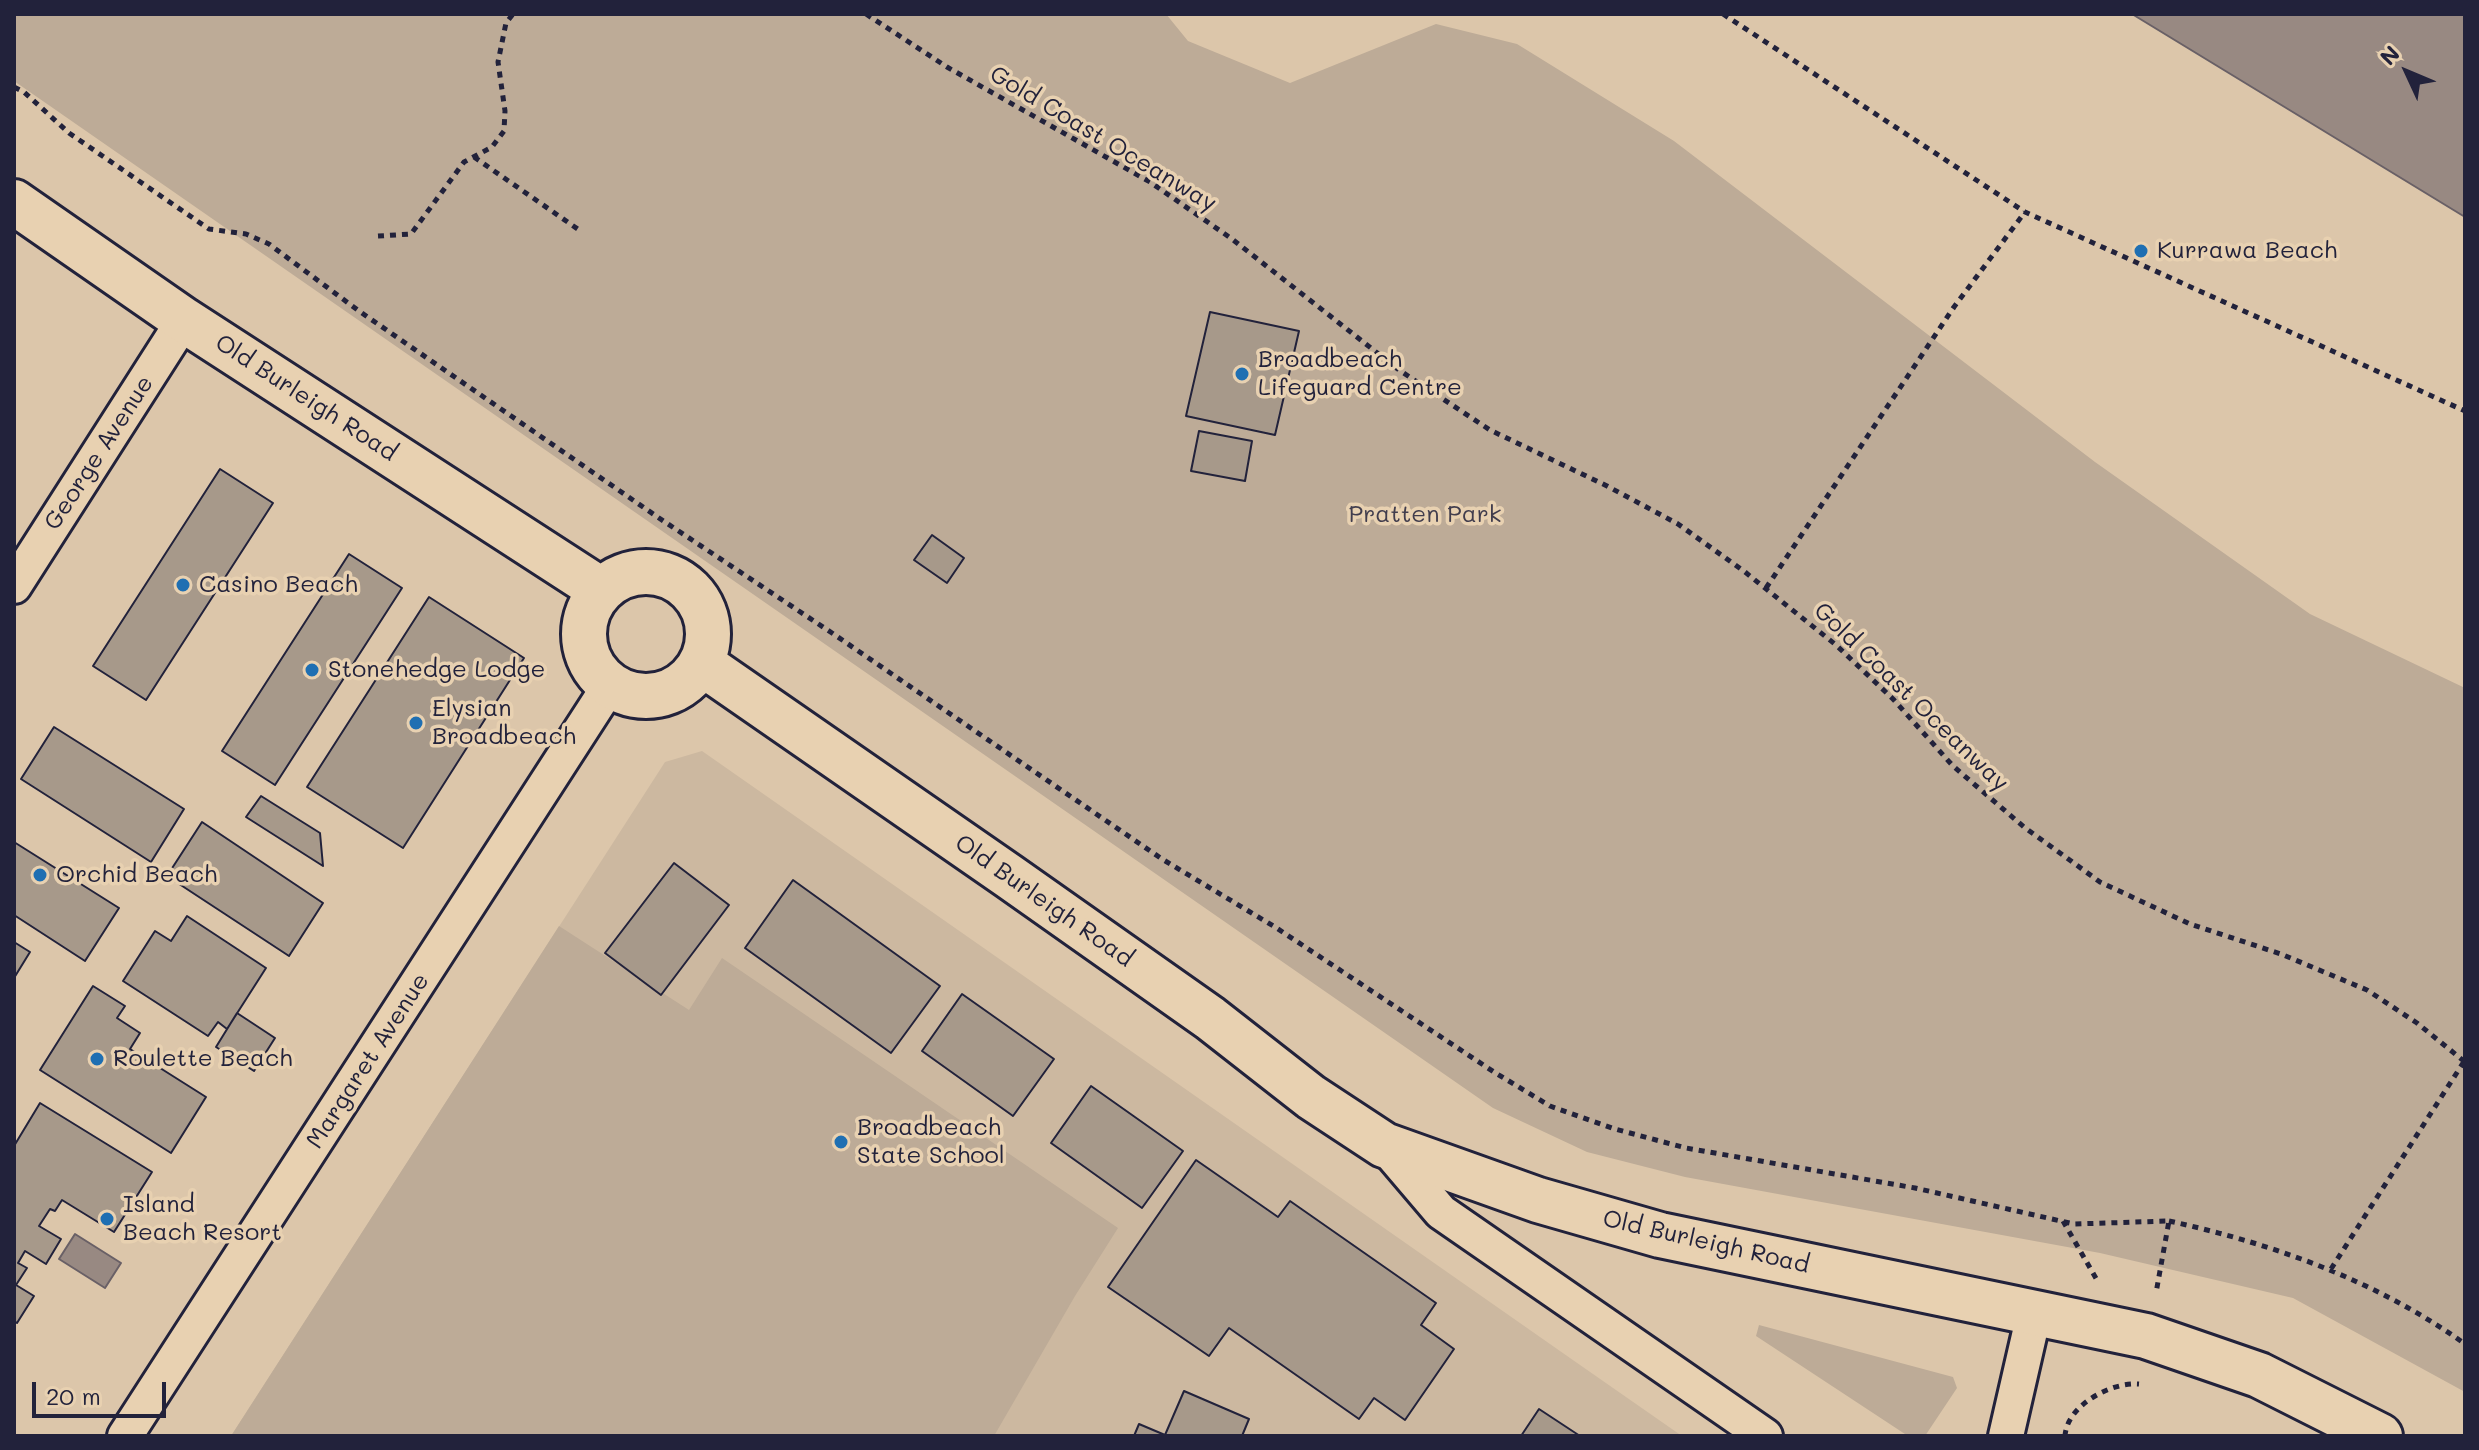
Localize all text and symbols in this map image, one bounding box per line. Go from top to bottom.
north arrow [2367,32,2447,112]
text: N [2373,39,2406,71]
street label: Gold Coast Oceanway [984,60,1222,218]
place label: Kurrawa Beach [2157,237,2337,265]
marker: Kurrawa Beach [2132,242,2150,260]
street label: Old Burleigh Road [210,328,402,468]
place label: Broadbeach Lifeguard Centre [1258,346,1462,402]
marker: Broadbeach Lifeguard Centre [1233,365,1251,383]
street label: George Avenue [38,370,160,536]
park label: Pratten Park [1348,501,1502,529]
place label: Casino Beach [199,571,358,599]
marker: Casino Beach [174,576,192,594]
street label: Gold Coast Oceanway [1808,597,2014,797]
place label: Stonehedge Lodge [328,656,545,684]
marker: Stonehedge Lodge [303,661,321,679]
place label: Elysian Broadbeach [432,695,576,751]
marker: Elysian Broadbeach [407,714,425,732]
street label: Old Burleigh Road [949,829,1139,973]
place label: Orchid Beach [56,861,217,889]
marker: Orchid Beach [31,866,49,884]
street label: Margaret Avenue [301,968,435,1154]
place label: Roulette Beach [113,1045,293,1073]
marker: Roulette Beach [88,1050,106,1068]
place label: Broadbeach State School [857,1114,1005,1170]
marker: Broadbeach State School [832,1133,850,1151]
place label: Island Beach Resort [123,1191,282,1247]
street label: Old Burleigh Road [1600,1204,1812,1280]
marker: Island Beach Resort [98,1210,116,1228]
scale bar [36,1366,170,1416]
text: 20 m [46,1380,101,1411]

